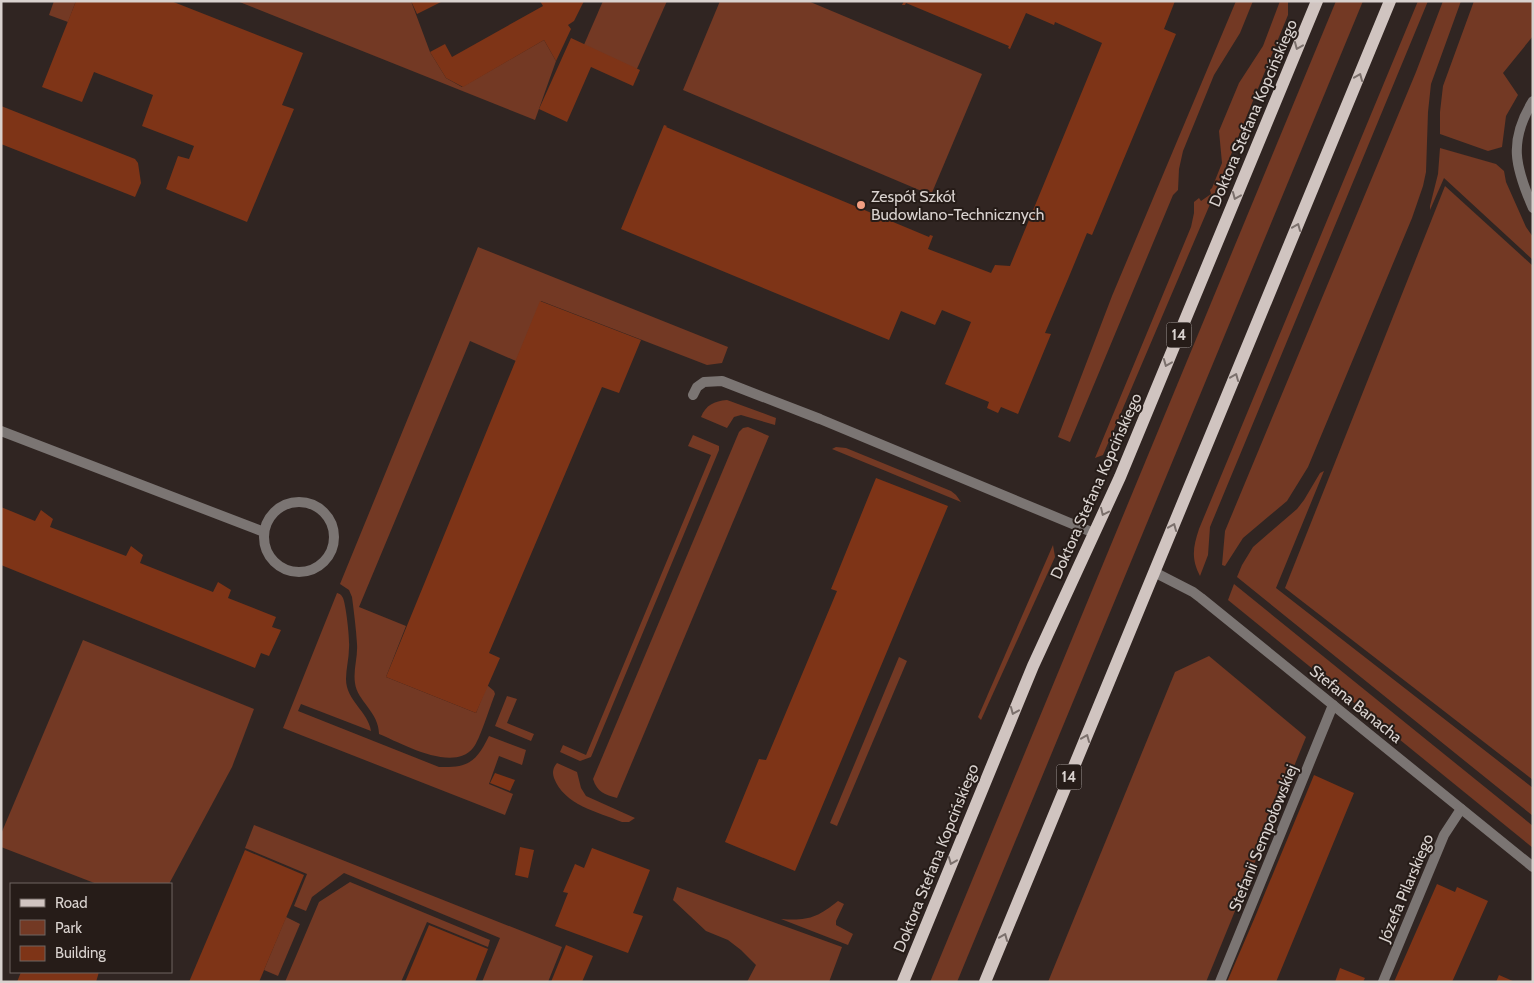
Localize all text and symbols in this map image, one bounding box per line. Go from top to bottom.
street label: Doktora Stefana Kopcińskiego [1205,16,1301,209]
one-way arrow [1294,41,1305,50]
one-way arrow [1353,73,1363,82]
place label: Zespół Szkół Budowlano-Technicznych [871,187,1045,224]
one-way arrow [1232,191,1242,200]
marker: Zespół Szkół Budowlano-Technicznych [855,199,867,211]
one-way arrow [1291,223,1301,232]
road number: 14 [1166,322,1192,348]
one-way arrow [1163,358,1174,367]
one-way arrow [1228,373,1239,382]
street label: Doktora Stefana Kopcińskiego [1046,390,1146,582]
one-way arrow [1099,507,1110,516]
one-way arrow [1166,523,1177,532]
street label: Stefana Banacha [1306,661,1406,747]
one-way arrow [1010,706,1021,715]
one-way arrow [1079,734,1090,743]
street label: Doktora Stefana Kopcińskiego [889,761,983,955]
street label: Stefanii Sempołowskiej [1225,762,1301,914]
road number: 14 [1056,764,1082,790]
street label: Józefa Pilarskiego [1374,831,1437,946]
one-way arrow [948,856,958,865]
legend [10,883,172,973]
text: Road [55,894,88,912]
text: Park [55,919,82,937]
one-way arrow [998,933,1008,942]
text: Building [55,944,106,962]

